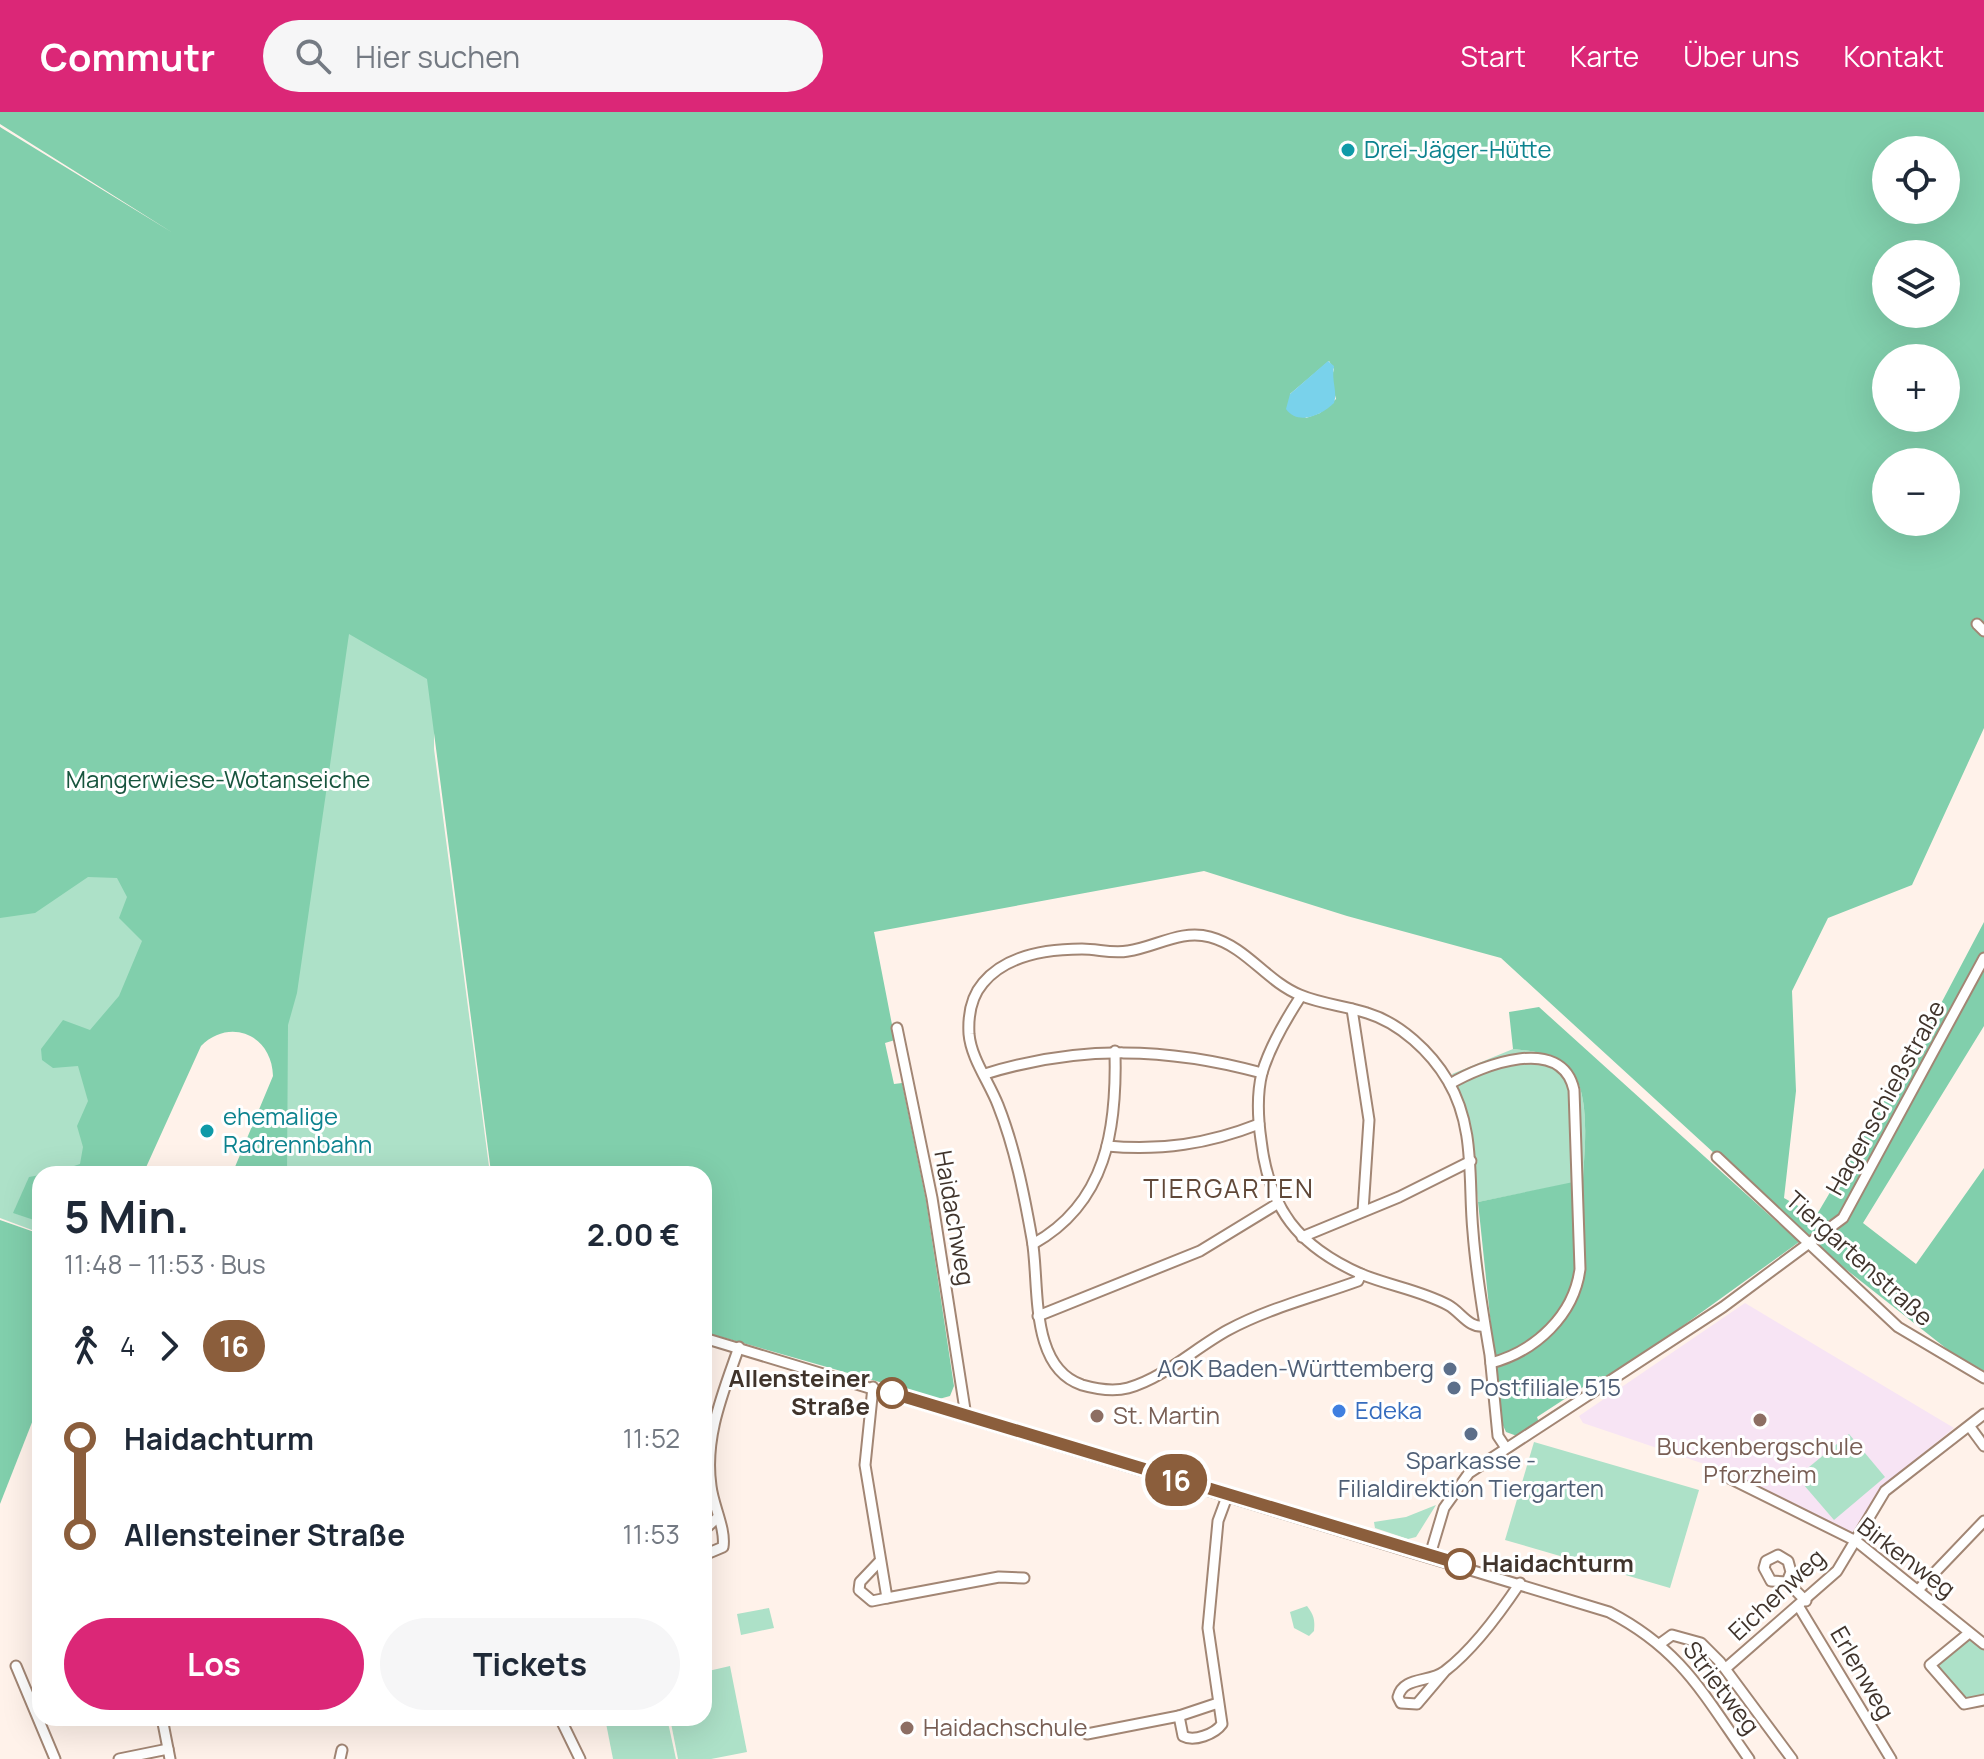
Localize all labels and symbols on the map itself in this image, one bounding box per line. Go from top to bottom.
place label: Drei-Jäger-Hütte [1364,132,1551,165]
marker: Drei-Jäger-Hütte [1339,141,1357,159]
park label: Mangerwiese-Wotanseiche [66,762,370,795]
street label: Hagenschießstraße [1817,994,1952,1201]
place label: ehemalige Radrennbahn [223,1099,372,1160]
marker: ehemalige Radrennbahn [198,1122,216,1140]
street label: Haidachweg [927,1148,984,1288]
district label: TIERGARTEN [1143,1170,1315,1206]
street label: Tiergartenstraße [1779,1183,1941,1333]
place label: AOK Baden-Württemberg [1157,1351,1434,1384]
marker: AOK Baden-Württemberg [1441,1360,1459,1378]
place label: Allensteiner Straße [729,1361,870,1422]
place label: Postfiliale 515 [1470,1370,1621,1403]
marker: Allensteiner Straße [877,1378,907,1408]
marker: Postfiliale 515 [1445,1379,1463,1397]
place label: Edeka [1355,1393,1422,1426]
place label: St. Martin [1113,1398,1220,1431]
marker: Edeka [1330,1402,1348,1420]
marker: St. Martin [1088,1407,1106,1425]
marker: Buckenbergschule Pforzheim [1751,1411,1769,1429]
marker: Sparkasse - Filialdirektion Tiergarten [1462,1425,1480,1443]
place label: Buckenbergschule Pforzheim [1657,1429,1863,1490]
place label: Sparkasse - Filialdirektion Tiergarten [1338,1443,1604,1504]
line badge: 16 [1140,1454,1212,1506]
street label: Birkenweg [1851,1509,1963,1605]
street label: Eichenweg [1720,1541,1831,1647]
place label: Haidachturm [1482,1546,1634,1579]
marker: Haidachturm [1445,1549,1475,1579]
street label: Erlenweg [1823,1620,1903,1725]
street label: Strietweg [1676,1634,1768,1740]
place label: Haidachschule [923,1710,1088,1743]
marker: Haidachschule [898,1719,916,1737]

